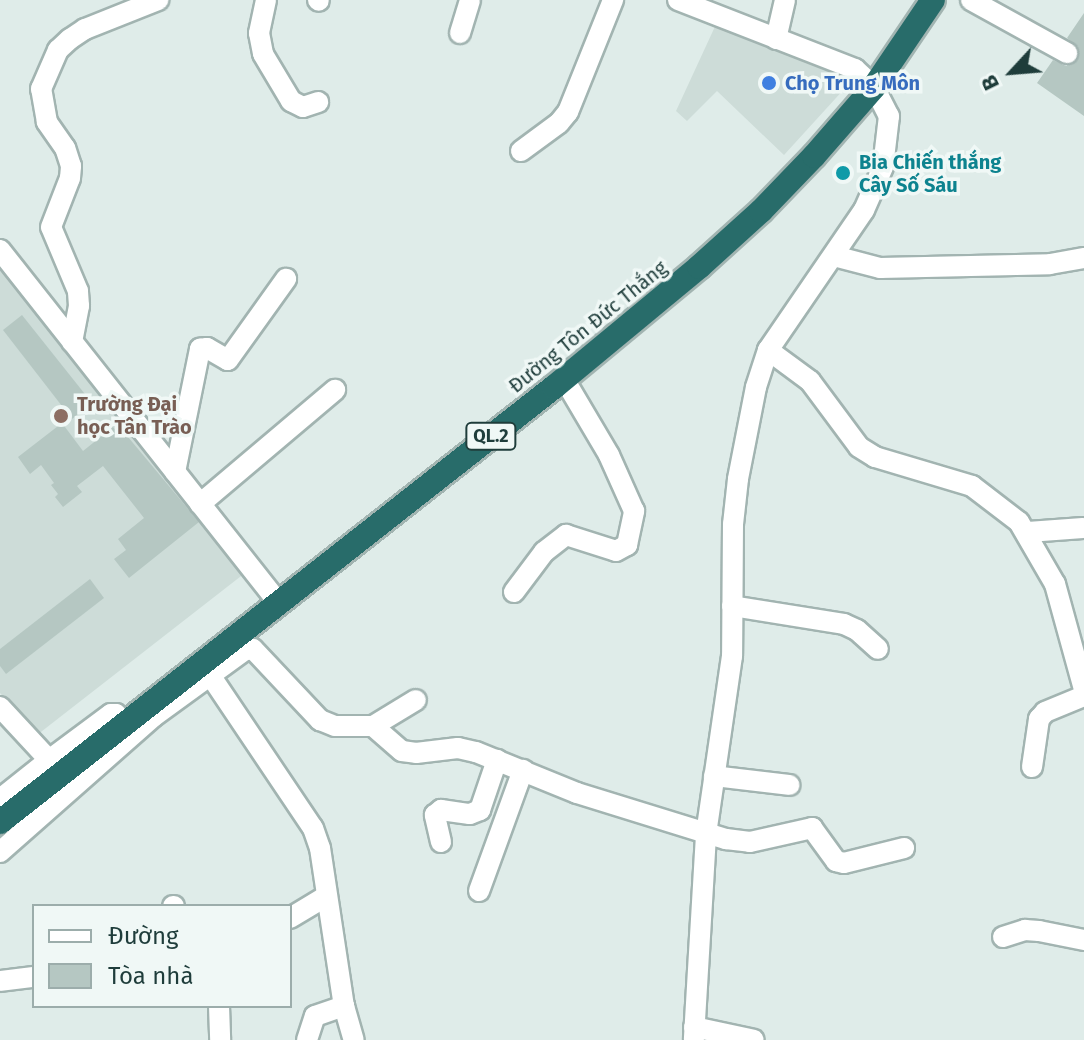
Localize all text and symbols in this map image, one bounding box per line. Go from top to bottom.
north arrow [972,32,1052,112]
place label: Chọ Trung Môn [785,71,920,95]
text: B [975,71,1005,95]
marker: Chọ Trung Môn [760,74,778,92]
place label: Bia Chiến thắng Cây Số Sáu [859,150,1001,197]
marker: Bia Chiến thắng Cây Số Sáu [834,164,852,182]
street label: Đường Tôn Đức Thắng [504,256,672,398]
place label: Trường Đại học Tân Trào [77,392,192,439]
marker: Trường Đại học Tân Trào [52,407,70,425]
road number: QL.2 [465,422,517,450]
legend [32,904,292,1008]
text: Đường [108,922,179,950]
text: Tòa nhà [108,962,193,990]

